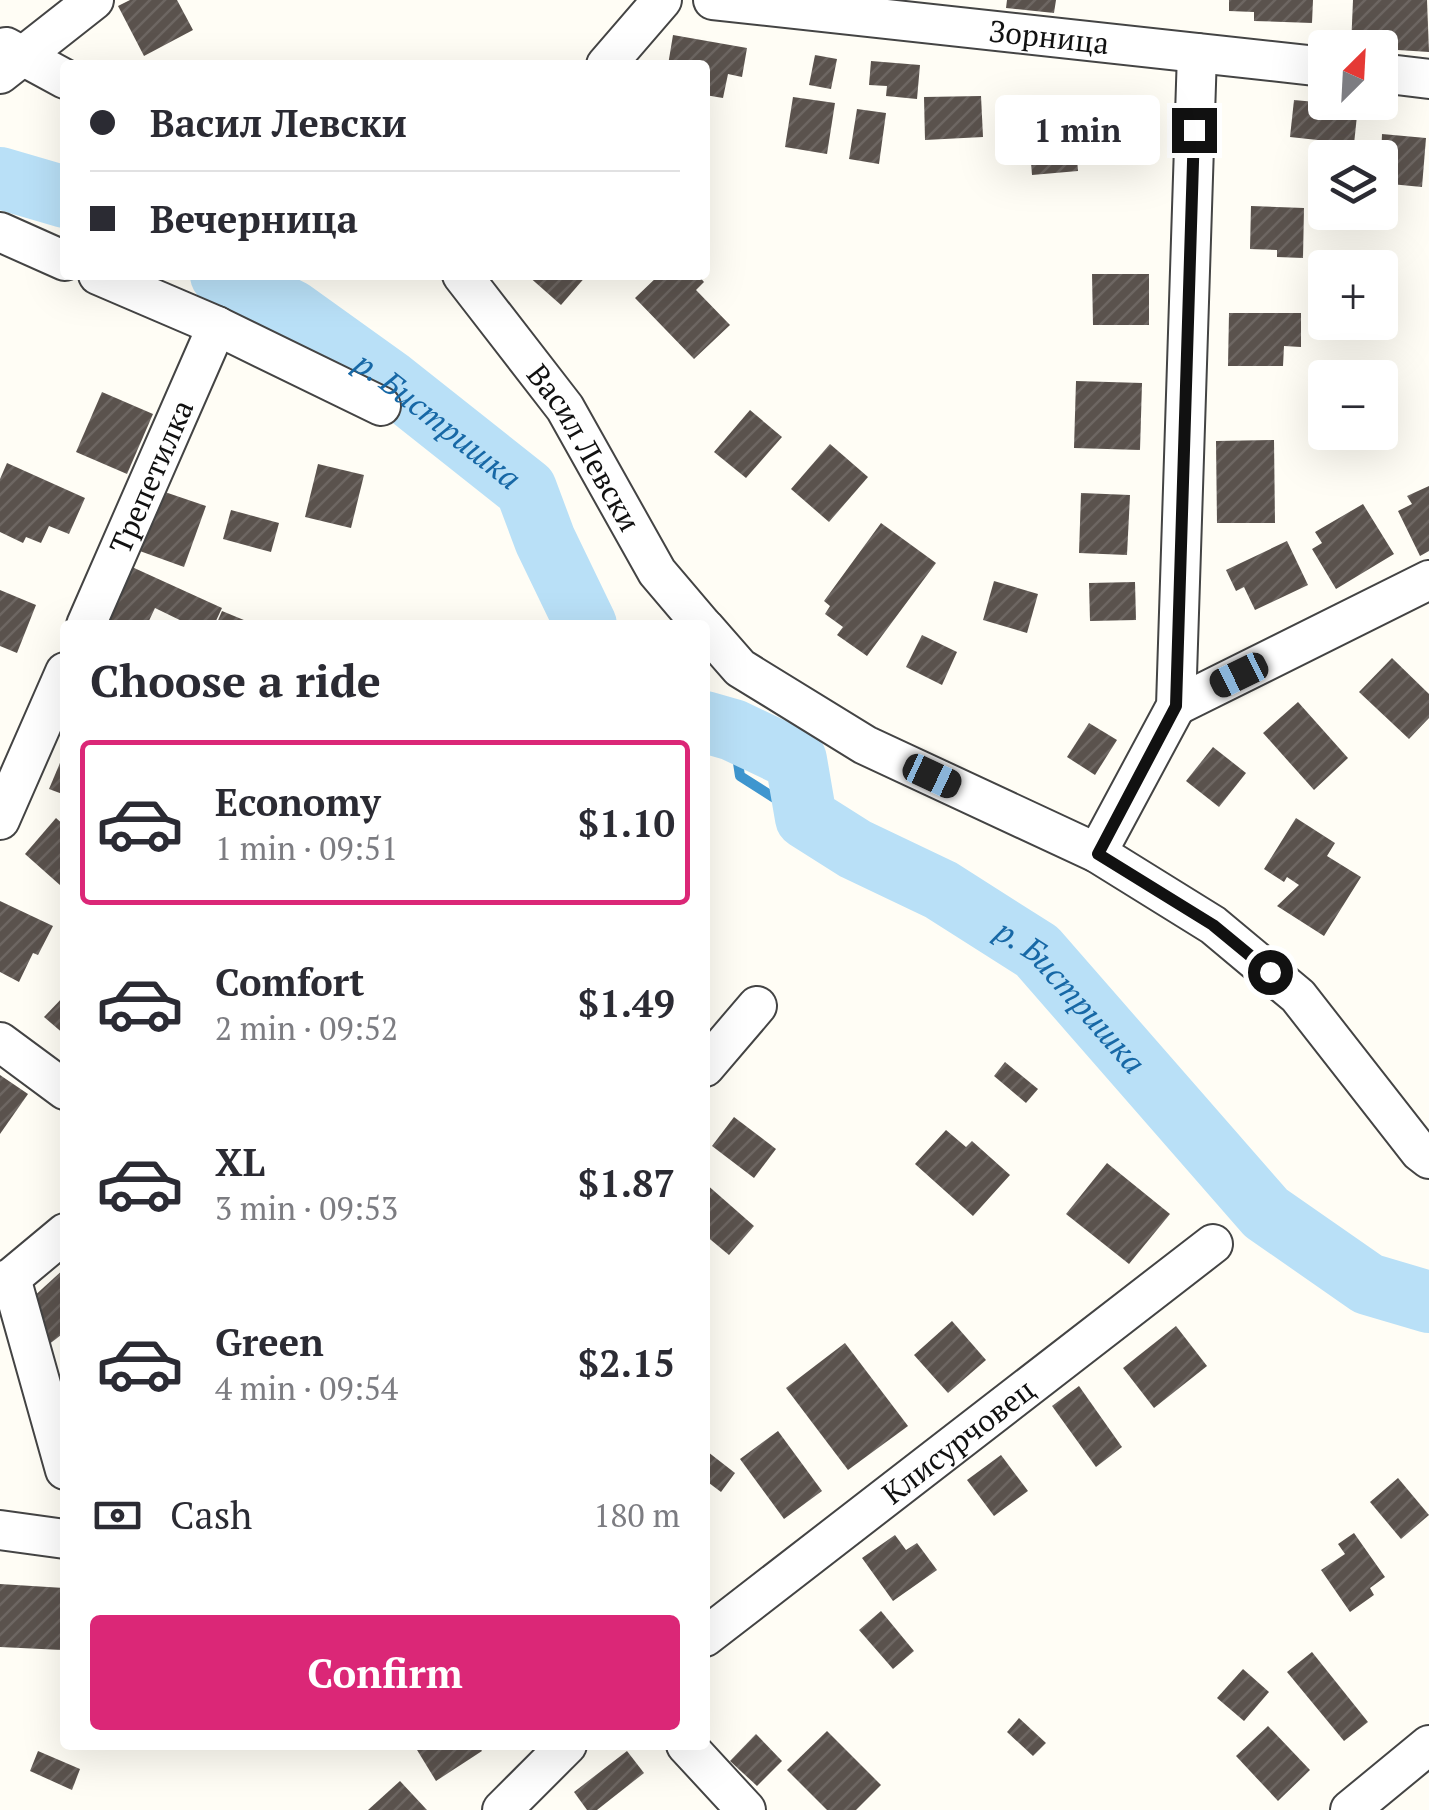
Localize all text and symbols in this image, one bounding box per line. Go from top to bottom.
street label: Зорница [987,10,1111,63]
north arrow [1308,30,1398,120]
map controls [1308,30,1398,450]
callout: 1 min [994,95,1159,165]
text: Васил Левски [150,98,407,148]
route end [1172,108,1217,153]
text: 1 min [1034,109,1121,151]
button: layers [1308,140,1398,230]
text: Вечерница [150,194,358,244]
button: + [1308,250,1398,340]
water label: р. Бистришка [346,342,530,498]
street label: Васил Левски [518,356,650,538]
button: − [1308,360,1398,450]
street label: Трепетилка [100,393,202,560]
car [1205,648,1273,702]
text: Choose a ride [90,650,381,710]
car [898,750,966,802]
text: Economy [215,777,381,827]
icon: car [95,778,185,868]
text: $1.10 [578,798,675,848]
text: 1 min · 09:51 [215,827,398,869]
water label: р. Бистришка [988,909,1155,1082]
route start [1248,950,1293,995]
text: Comfort [215,957,364,1007]
icon: car [95,958,185,1048]
text: $1.49 [578,978,675,1028]
text: 2 min · 09:52 [215,1007,398,1049]
text: XL [215,1137,265,1187]
icon: car [95,1138,185,1228]
text: $1.87 [578,1158,675,1208]
text: 3 min · 09:53 [215,1187,398,1229]
text: Green [215,1317,324,1367]
icon: car [95,1318,185,1408]
text: $2.15 [578,1338,675,1388]
text: 4 min · 09:54 [215,1367,398,1409]
street label: Клисурчовец [874,1370,1042,1513]
icon: cash [90,1488,145,1543]
text: Cash [170,1490,252,1540]
text: 180 m [593,1494,680,1536]
button: Confirm [90,1615,680,1730]

